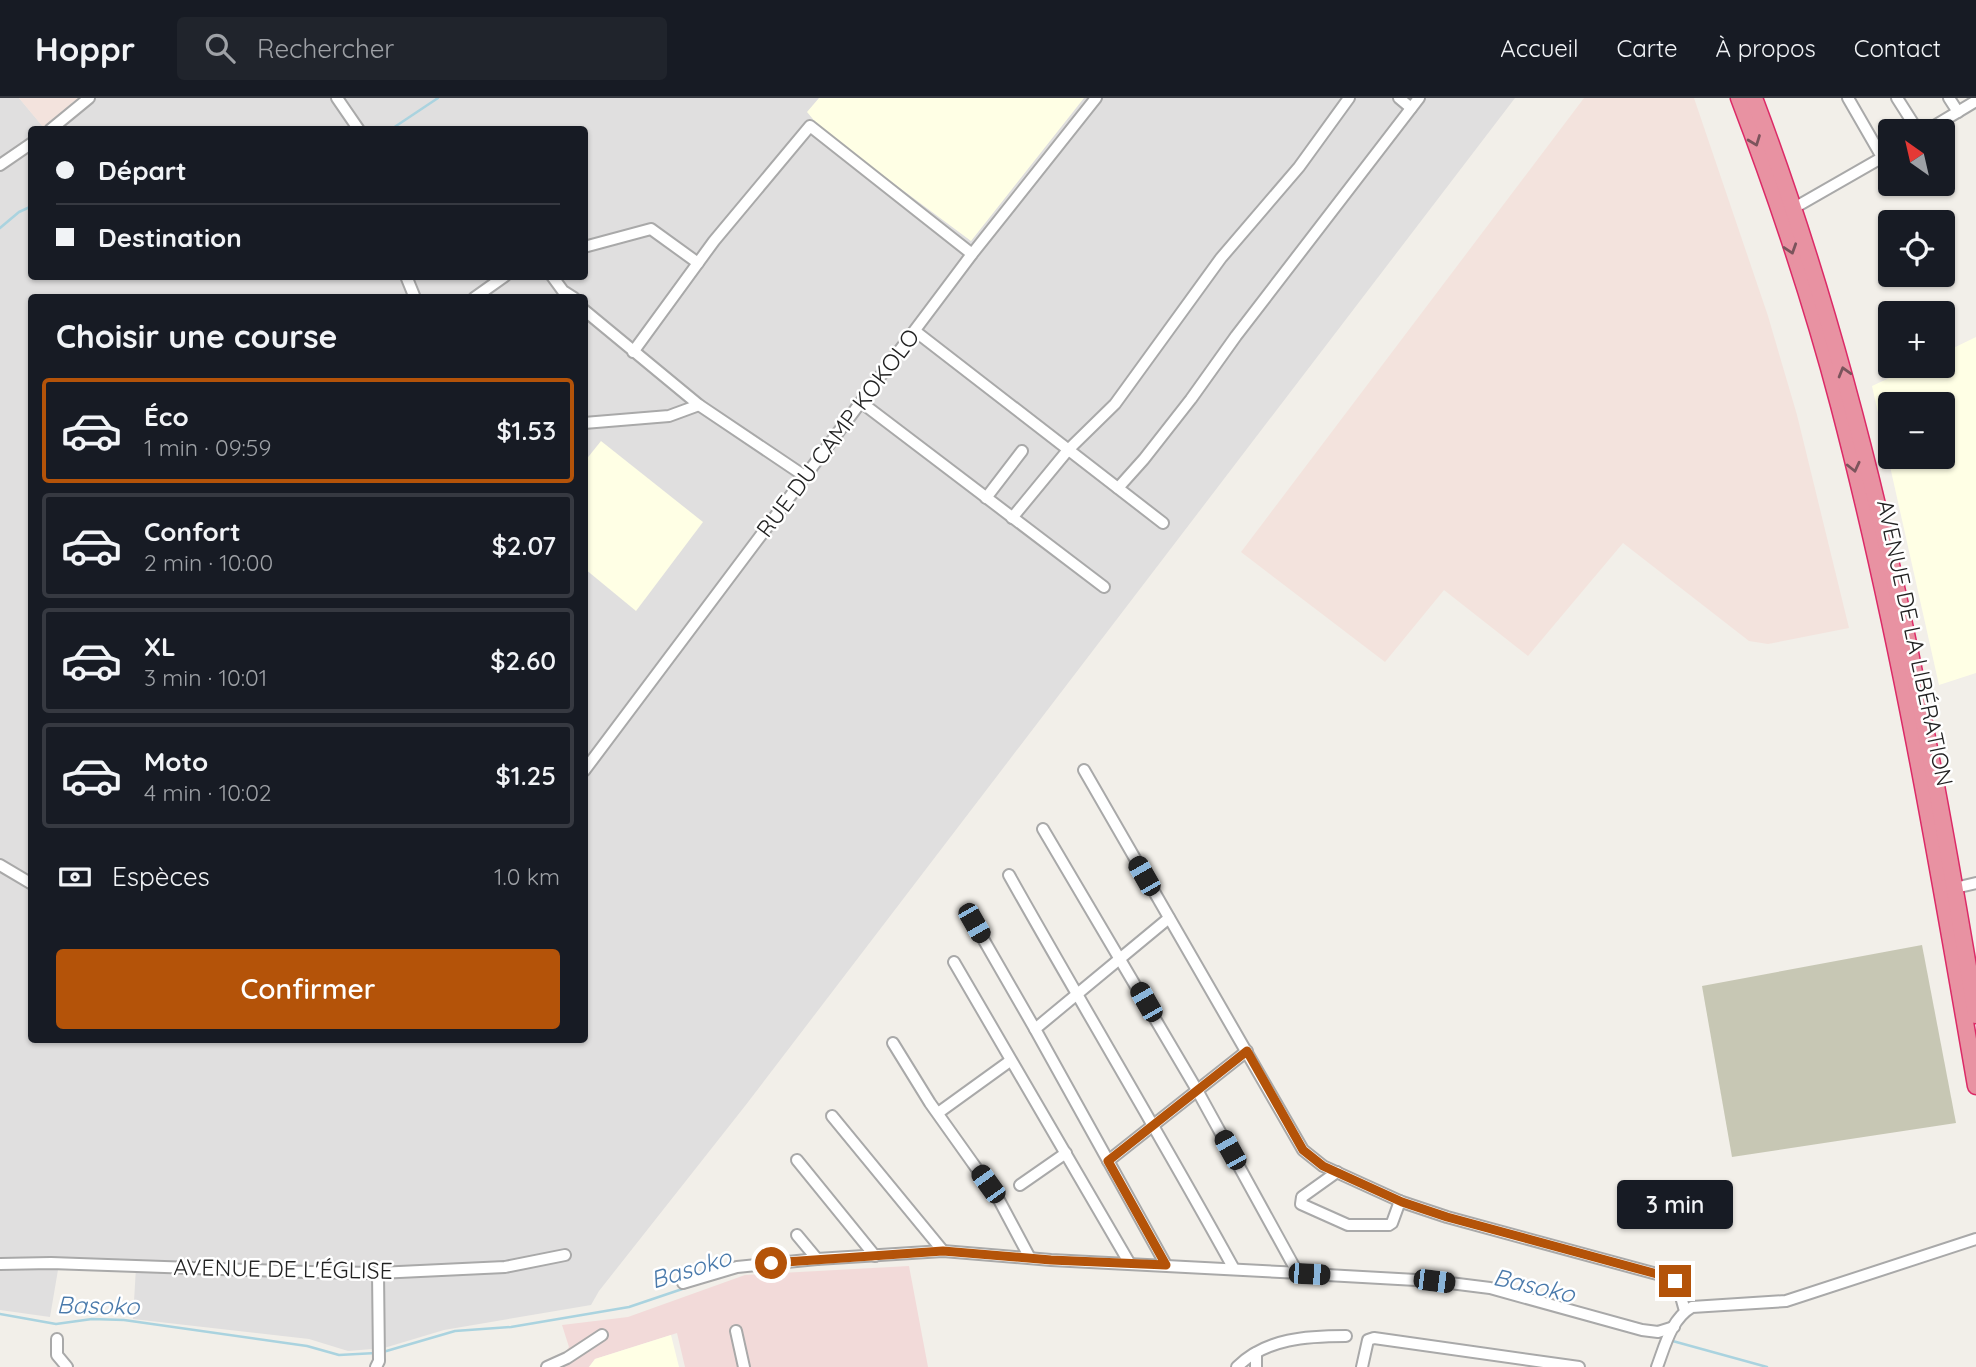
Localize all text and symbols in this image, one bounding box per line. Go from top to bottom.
search box [177,17,667,80]
text: Hoppr [35,28,135,69]
icon: search [201,29,239,67]
text: Rechercher [257,32,394,65]
text: Accueil [1500,33,1579,63]
text: Carte [1617,33,1678,63]
text: À propos [1716,33,1816,63]
text: Contact [1854,33,1941,63]
north arrow [1878,119,1955,196]
map controls [1878,119,1955,469]
one-way arrow [1747,134,1761,146]
text: Départ [98,154,187,187]
button: locate [1878,210,1955,287]
text: Destination [98,221,242,254]
one-way arrow [1783,242,1797,254]
button: + [1878,301,1955,378]
text: Choisir une course [56,316,337,356]
street label: RUE DU CAMP KOKOLO [750,323,926,543]
one-way arrow [1837,367,1852,379]
button: − [1878,392,1955,469]
icon: car [60,399,123,462]
text: Éco [144,400,189,433]
text: $1.53 [496,414,556,447]
text: 1 min · 09:59 [144,433,271,462]
one-way arrow [1846,461,1860,473]
street label: AVENUE DE LA LIBÉRATION [1871,497,1960,789]
icon: car [60,514,123,577]
text: Confort [144,515,241,548]
text: $2.07 [492,529,556,562]
text: 2 min · 10:00 [144,548,273,577]
icon: car [60,629,123,692]
text: XL [144,630,176,663]
text: $2.60 [490,644,556,677]
text: 3 min · 10:01 [144,663,267,692]
icon: car [60,744,123,807]
text: Moto [144,745,208,778]
text: $1.25 [496,759,556,792]
text: 4 min · 10:02 [144,778,272,807]
car [1125,853,1164,899]
icon: cash [56,858,94,896]
text: Espèces [112,860,210,893]
text: 1.0 km [494,862,560,891]
car [955,900,994,946]
button: Confirmer [56,949,560,1029]
car [1127,979,1166,1025]
car [1211,1127,1250,1173]
car [968,1161,1009,1207]
callout: 3 min [1617,1180,1733,1228]
text: 3 min [1646,1190,1704,1219]
water label: Basoko [647,1241,736,1294]
route start [755,1247,787,1279]
street label: AVENUE DE L'ÉGLISE [173,1252,393,1285]
water label: Basoko [1491,1261,1579,1309]
car [1288,1262,1331,1286]
route end [1659,1265,1691,1297]
car [1412,1268,1457,1294]
water label: Basoko [56,1289,141,1321]

